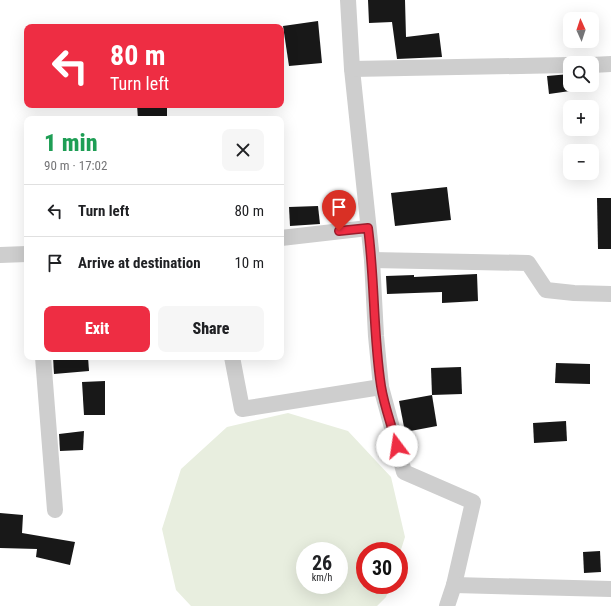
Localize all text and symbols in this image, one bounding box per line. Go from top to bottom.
north arrow [563,12,599,48]
map controls [563,12,599,180]
text: 80 m [110,39,166,72]
icon: left [44,40,96,92]
button: search [563,56,599,92]
text: Turn left [110,73,169,94]
button: + [563,100,599,136]
text: 1 min [44,129,98,157]
button: close [222,129,264,171]
button: − [563,144,599,180]
text: 90 m · 17:02 [44,158,107,173]
pin [322,190,356,231]
icon: arrive [328,196,350,218]
icon: left [44,200,66,222]
text: Turn left [78,202,129,220]
text: 80 m [234,202,264,220]
icon: arrive [44,252,66,274]
text: Arrive at destination [78,254,201,272]
text: 10 m [234,254,264,272]
button: Exit [44,306,150,352]
button: Share [158,306,264,352]
position arrow [376,425,418,467]
speed limit sign: 30 [356,542,408,594]
text: 26 [312,551,332,575]
text: km/h [312,572,332,583]

